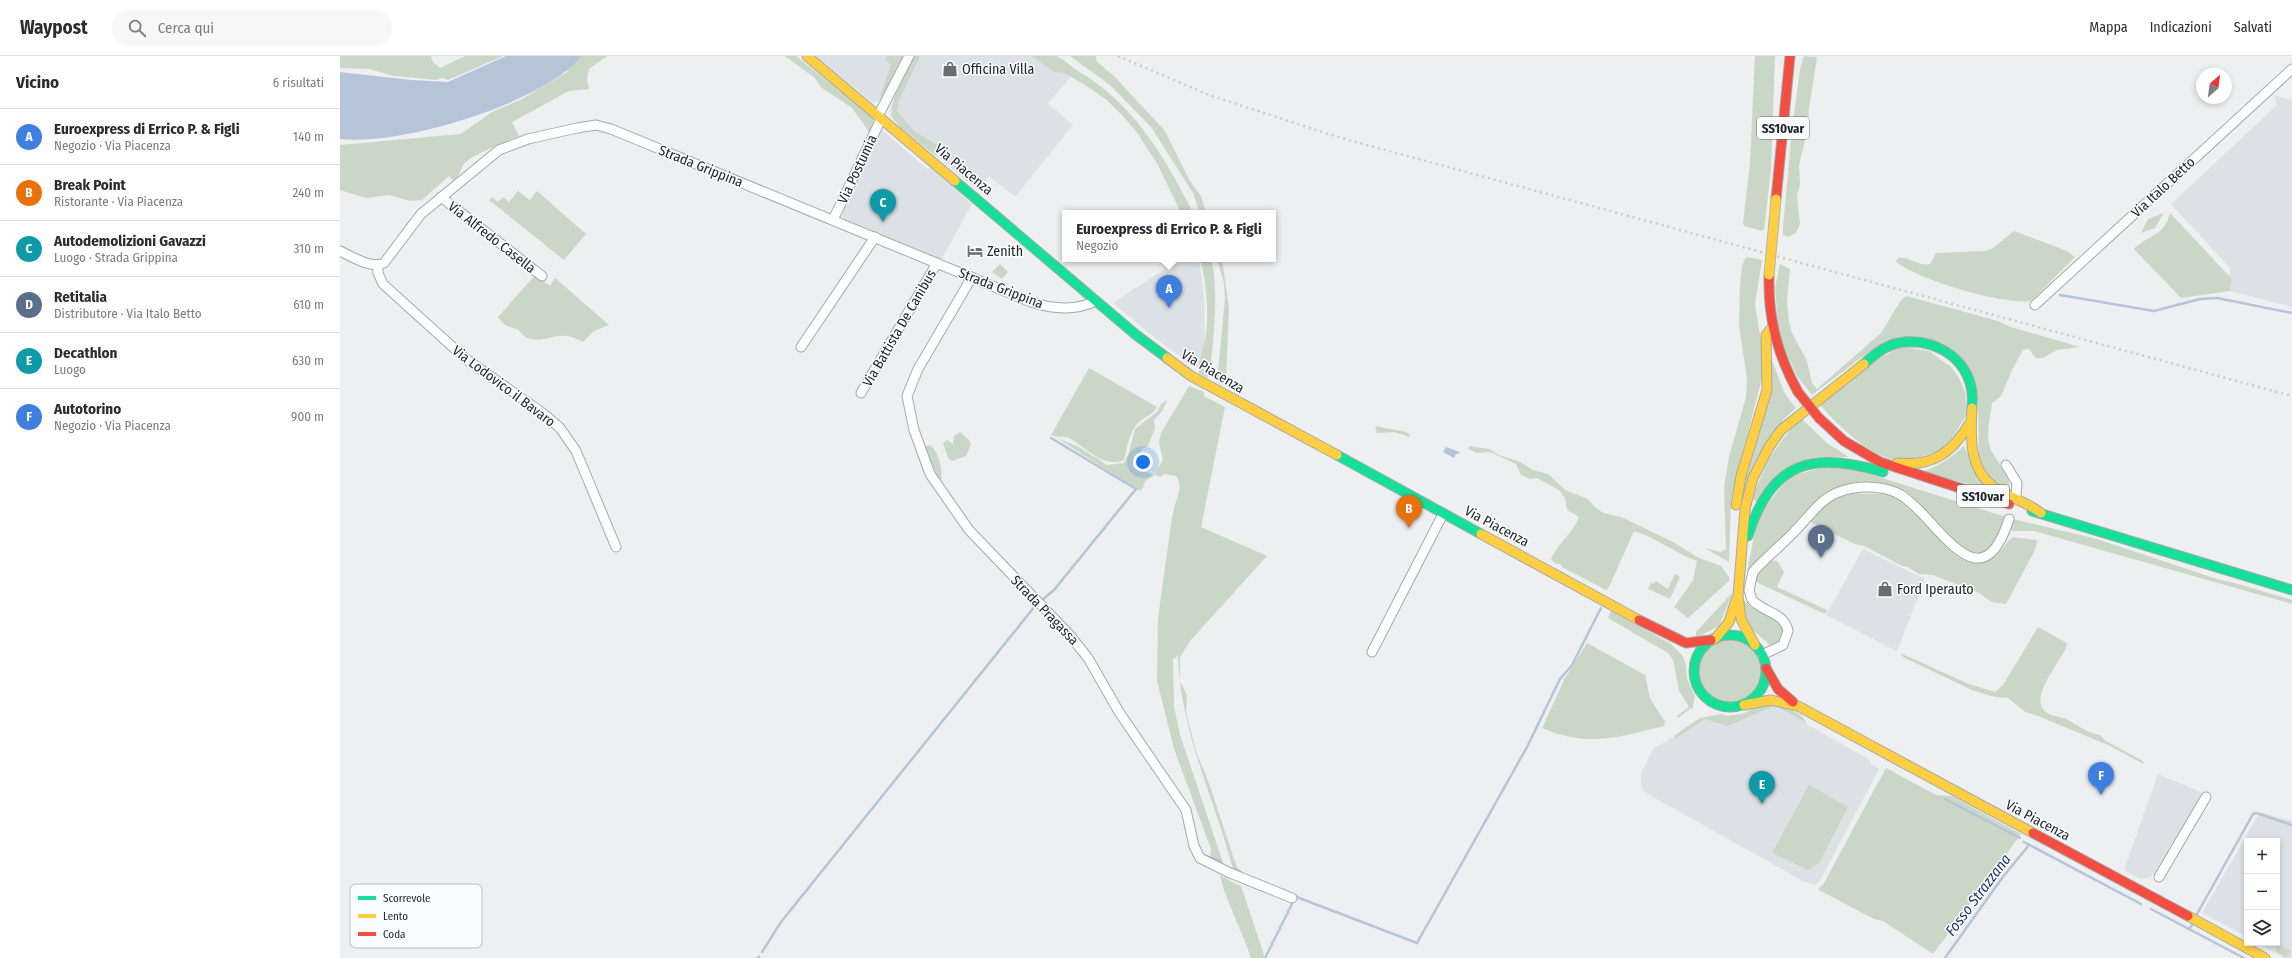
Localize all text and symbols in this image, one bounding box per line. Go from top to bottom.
search box [112,10,392,46]
text: Waypost [20,16,88,39]
icon: search [126,17,148,39]
text: Cerca qui [158,19,214,37]
text: Mappa [2089,19,2128,36]
text: Indicazioni [2150,19,2212,36]
text: Salvati [2234,19,2272,36]
shop icon: Officina Villa [941,60,959,78]
place label: Officina Villa [962,61,1034,78]
north arrow [2196,68,2232,104]
text: Vicino [16,72,59,93]
text: 6 risultati [273,75,324,90]
road number: SS10var [1757,117,1809,139]
text: Euroexpress di Errico P. & Figli [54,120,240,138]
text: A [25,129,33,144]
text: 140 m [293,129,324,144]
street label: Via Postumia [834,132,881,206]
text: Negozio · Via Piacenza [54,138,171,153]
street label: Via Piacenza [931,140,996,199]
street label: Strada Grippina [656,142,746,191]
street label: Via Italo Betto [2128,154,2199,221]
text: Break Point [54,176,126,194]
text: B [25,185,33,200]
text: 240 m [292,185,324,200]
pin: C [870,189,896,222]
text: Ristorante · Via Piacenza [54,194,183,209]
street label: Via Alfredo Casella [444,198,539,277]
popup [1062,210,1276,262]
text: Euroexpress di Errico P. & Figli [1076,220,1262,238]
text: Autodemolizioni Gavazzi [54,232,206,250]
text: Negozio [1076,238,1118,253]
text: C [26,241,32,256]
text: 310 m [294,241,324,256]
hotel icon: Zenith [966,242,984,260]
place label: Zenith [987,243,1023,260]
text: Luogo · Strada Grippina [54,250,178,265]
street label: Strada Grippina [956,264,1046,313]
street label: Via Battista De Canibus [859,267,940,390]
pin: A [1156,275,1182,308]
text: Retitalia [54,288,107,306]
text: D [25,297,33,312]
text: 610 m [293,297,324,312]
text: Distributore · Via Italo Betto [54,306,202,321]
street label: Via Lodovico il Bavaro [449,342,559,431]
text: Decathlon [54,344,117,362]
street label: Via Piacenza [1178,346,1248,397]
text: E [26,353,32,368]
text: 630 m [292,353,324,368]
text: Luogo [54,362,86,377]
text: Autotorino [54,400,121,418]
text: F [26,409,32,424]
text: 900 m [291,409,324,424]
text: Negozio · Via Piacenza [54,418,171,433]
your location [1133,452,1153,472]
road number: SS10var [1957,485,2009,507]
pin: B [1396,495,1422,528]
street label: Via Piacenza [1462,502,1532,551]
pin: D [1808,525,1834,558]
street label: Strada Pragassa [1007,572,1082,649]
shop icon: Ford Iperauto [1876,580,1894,598]
place label: Ford Iperauto [1897,581,1974,598]
pin: F [2088,762,2114,795]
pin: E [1749,771,1775,804]
street label: Via Piacenza [2003,796,2073,845]
map controls [2244,838,2280,946]
button: + [2244,838,2280,874]
water label: Fosso Strazzana [1941,850,2015,939]
button: − [2244,874,2280,910]
legend [350,884,482,948]
text: Scorrevole [383,892,430,905]
text: Lento [383,910,408,923]
button: layers [2244,910,2280,946]
text: Coda [383,928,405,941]

